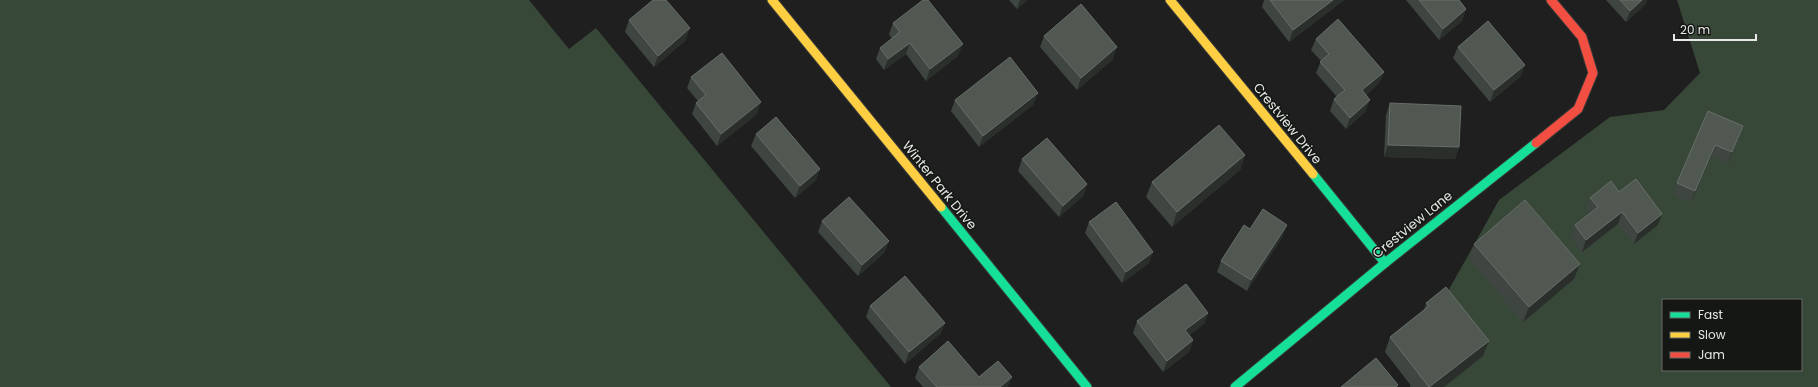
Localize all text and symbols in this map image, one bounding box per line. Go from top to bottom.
scale bar [1674,16,1756,42]
text: 20 m [1680,21,1710,38]
street label: Crestview Drive [1249,79,1326,168]
street label: Winter Park Drive [898,137,981,234]
street label: Crestview Lane [1368,186,1456,263]
legend [1662,299,1802,371]
text: Fast [1698,306,1723,323]
text: Slow [1698,326,1726,343]
text: Jam [1698,346,1725,363]

